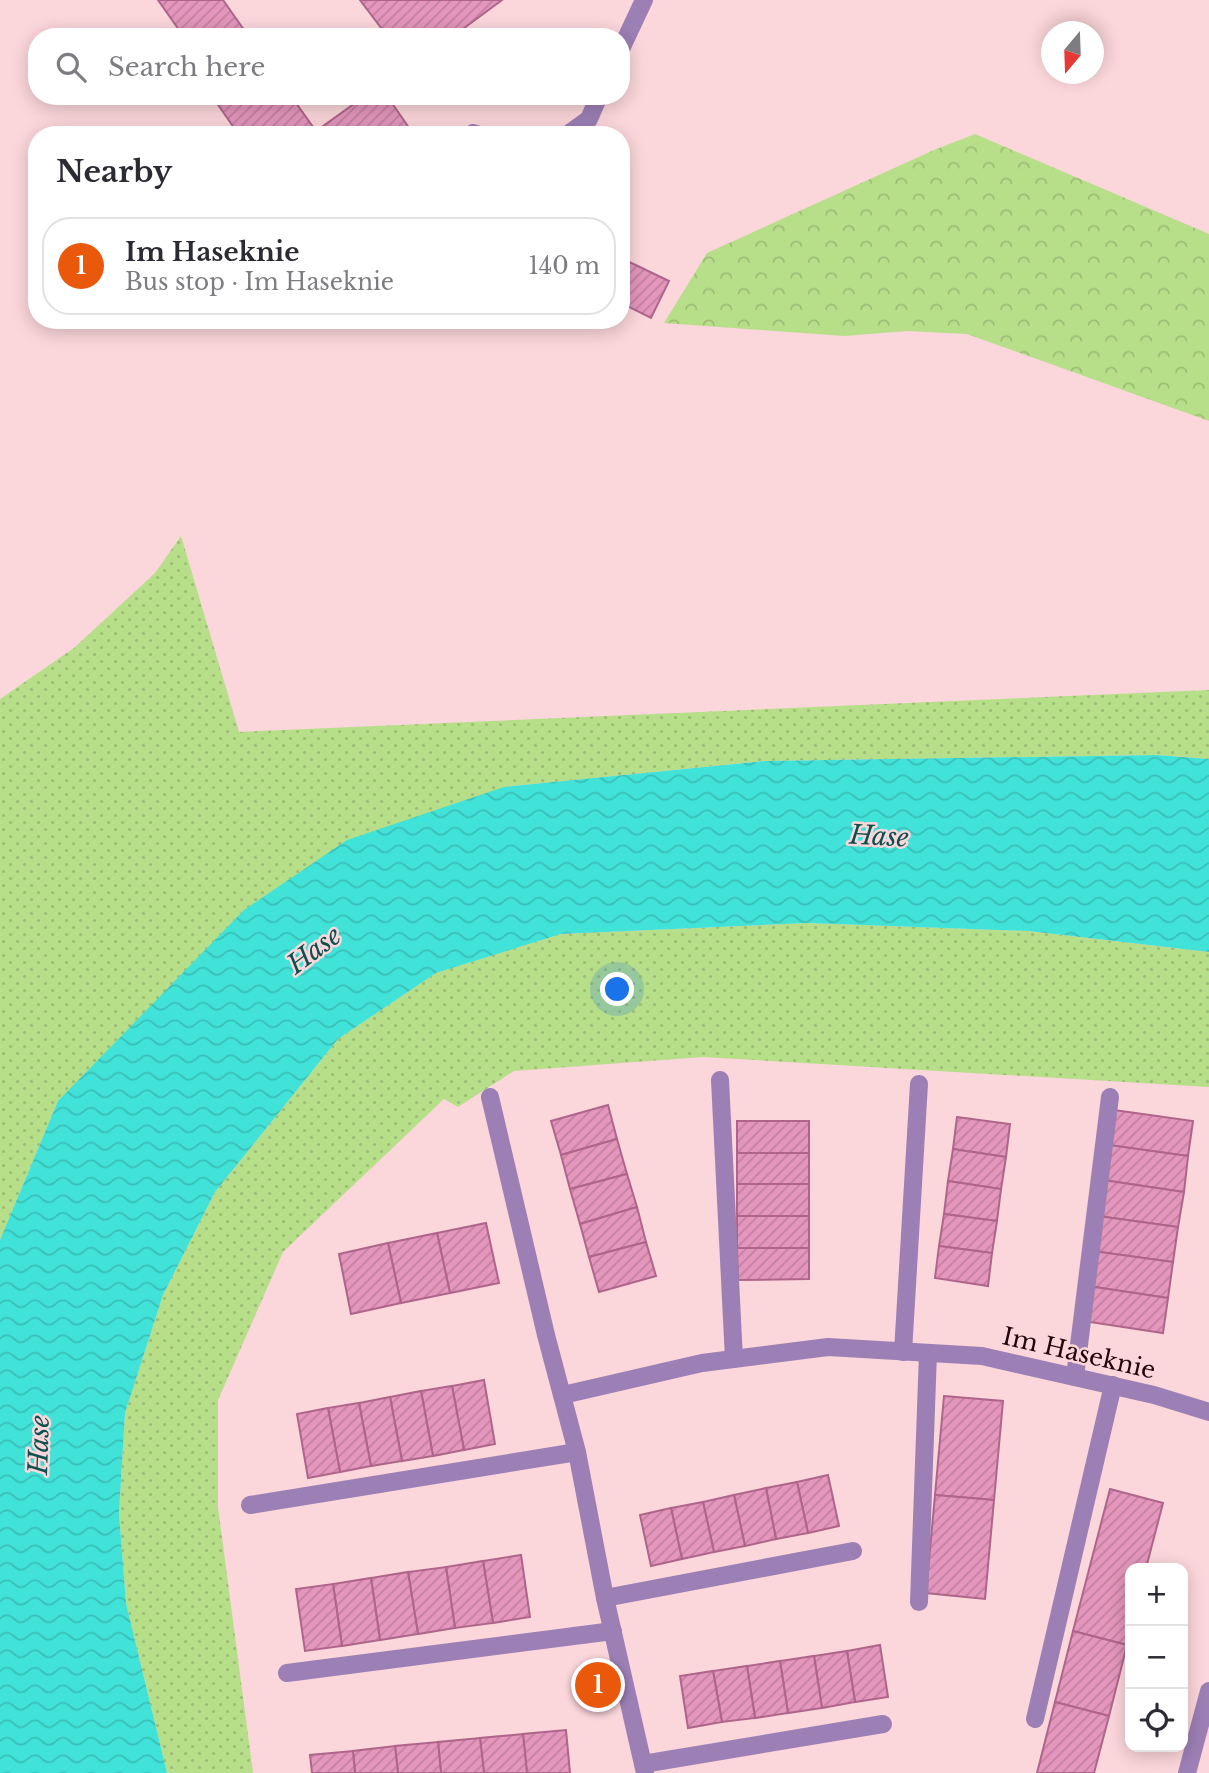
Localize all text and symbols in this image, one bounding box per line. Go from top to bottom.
north arrow [1041,21,1104,84]
search box [28,28,630,105]
icon: search [52,48,90,86]
text: Search here [108,51,265,83]
text: Nearby [56,153,172,190]
text: Im Haseknie [125,236,299,268]
text: 1 [76,252,86,280]
text: 140 m [529,252,600,280]
text: Bus stop · Im Haseknie [125,268,394,296]
water label: Hase [848,818,910,854]
water label: Hase [280,919,347,981]
your location [600,972,634,1006]
street label: Im Haseknie [1000,1321,1158,1385]
water label: Hase [22,1415,56,1476]
map controls [1125,1563,1188,1752]
button: + [1125,1563,1188,1626]
button: − [1125,1626,1188,1689]
pin: 1 [575,1659,621,1711]
button: locate [1125,1689,1188,1752]

